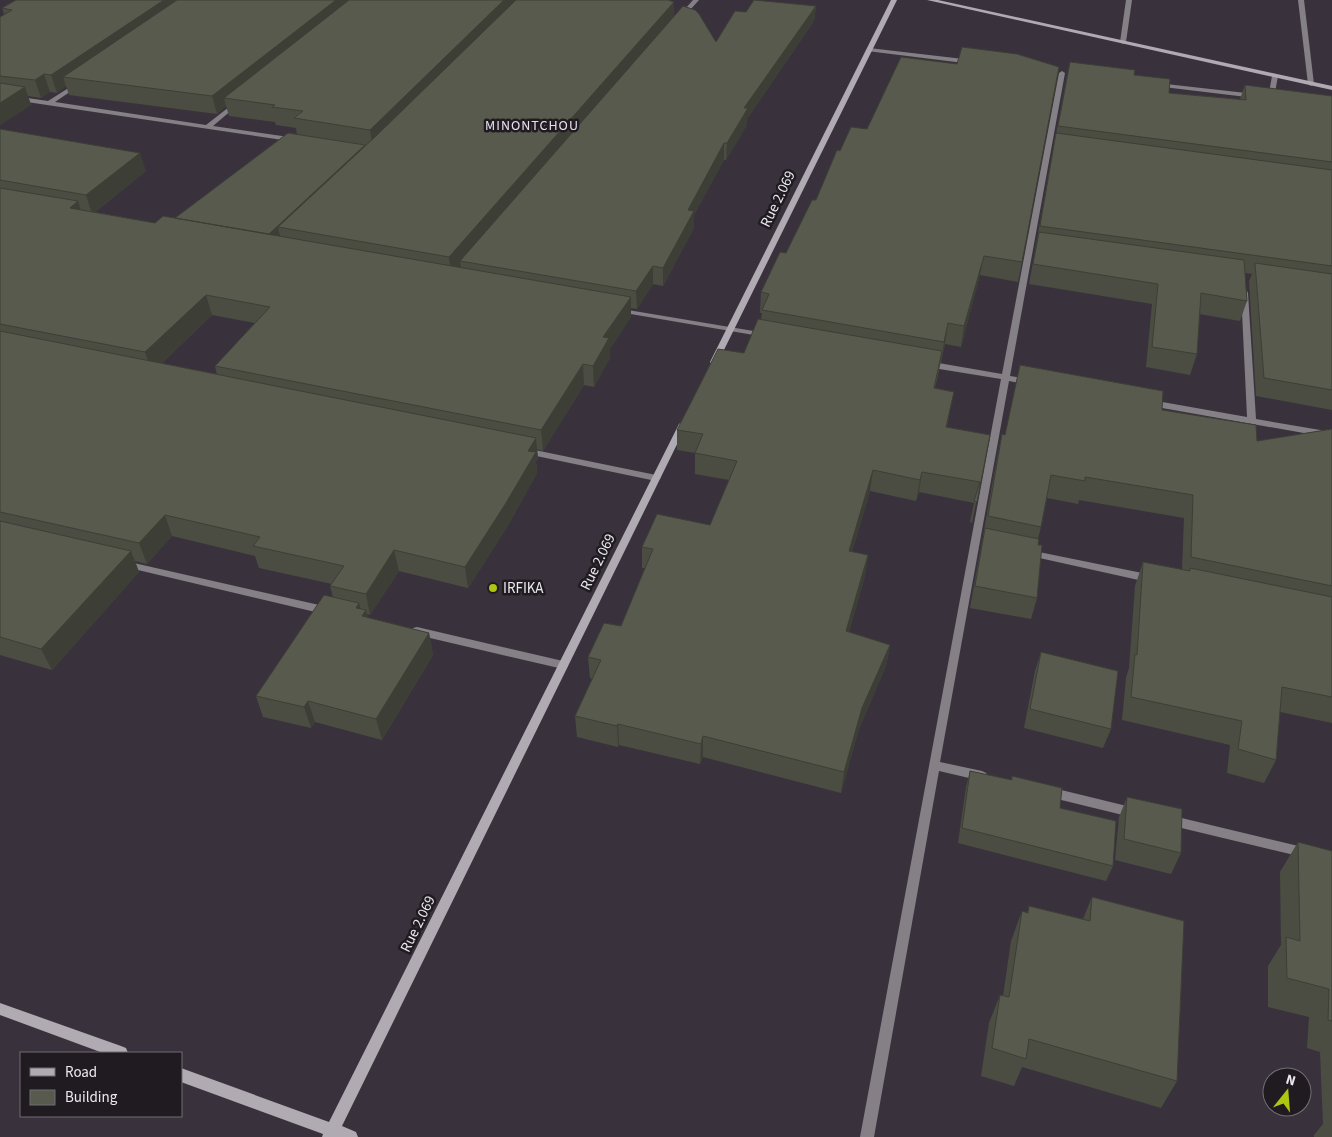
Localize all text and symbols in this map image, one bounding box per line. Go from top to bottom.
district label: MINONTCHOU [485,116,579,136]
street label: Rue 2.069 [755,167,801,231]
street label: Rue 2.069 [575,530,621,594]
place label: IRFIKA [503,578,544,599]
marker: IRFIKA [487,582,499,594]
street label: Rue 2.069 [395,892,441,956]
legend [20,1052,182,1117]
text: Road [65,1062,97,1083]
north arrow [1262,1067,1312,1117]
text: N [1283,1070,1298,1091]
text: Building [65,1087,118,1108]

